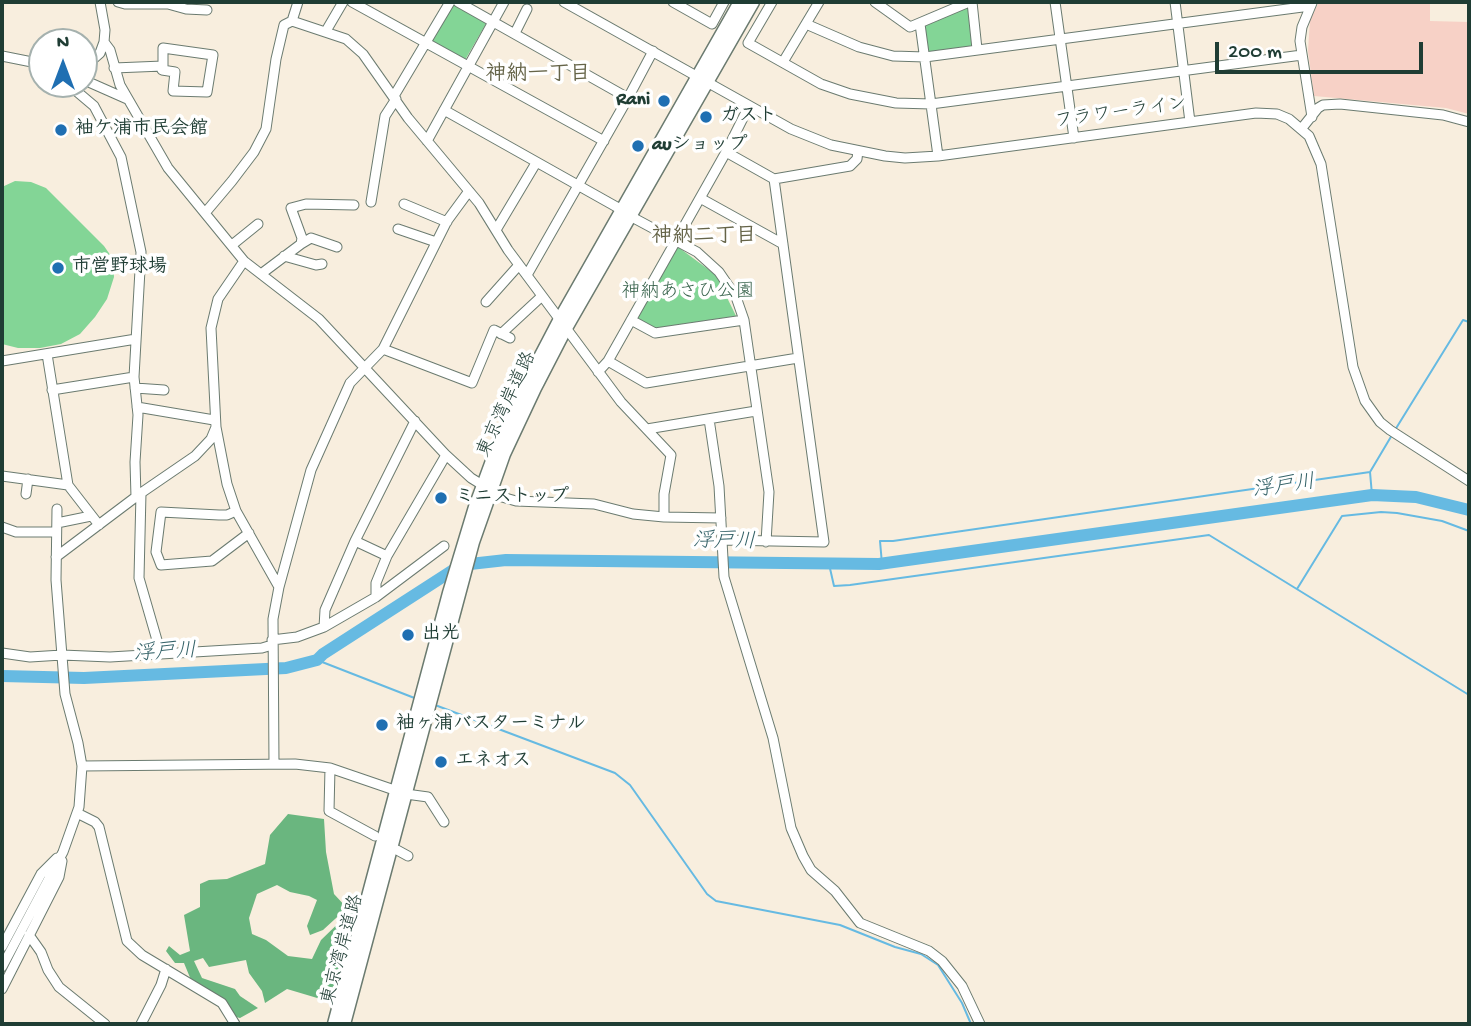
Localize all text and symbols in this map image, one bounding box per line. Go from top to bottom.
north arrow [28,28,98,98]
scale bar [1219,28,1427,72]
text: N [57,32,69,55]
text: 200 m [1228,41,1282,66]
district label: 神納一丁目 [486,63,590,89]
place label: Rani [616,90,650,112]
marker: Rani [656,93,672,109]
street label: フラワーライン [1054,93,1188,135]
place label: ガスト [720,106,777,128]
marker: ガスト [698,109,714,125]
place label: 袖ケ浦市民会館 [75,119,208,141]
marker: 袖ケ浦市民会館 [53,122,69,138]
place label: auショップ [652,135,747,157]
marker: auショップ [630,138,646,154]
district label: 神納二丁目 [652,225,756,251]
place label: 市営野球場 [72,257,167,279]
marker: 市営野球場 [50,260,66,276]
park label: 神納あさひ公園 [622,282,754,304]
street label: 東京湾岸道路 [474,349,542,461]
water label: 浮戸川 [1251,471,1317,505]
place label: ミニストップ [455,487,569,509]
marker: ミニストップ [433,490,449,506]
water label: 浮戸川 [692,530,756,556]
place label: 出光 [422,624,460,646]
marker: 出光 [400,627,416,643]
water label: 浮戸川 [133,640,197,668]
place label: 袖ヶ浦バスターミナル [396,714,586,736]
marker: 袖ヶ浦バスターミナル [374,717,390,733]
place label: エネオス [455,751,531,773]
marker: エネオス [433,754,449,770]
street label: 東京湾岸道路 [318,892,370,1008]

